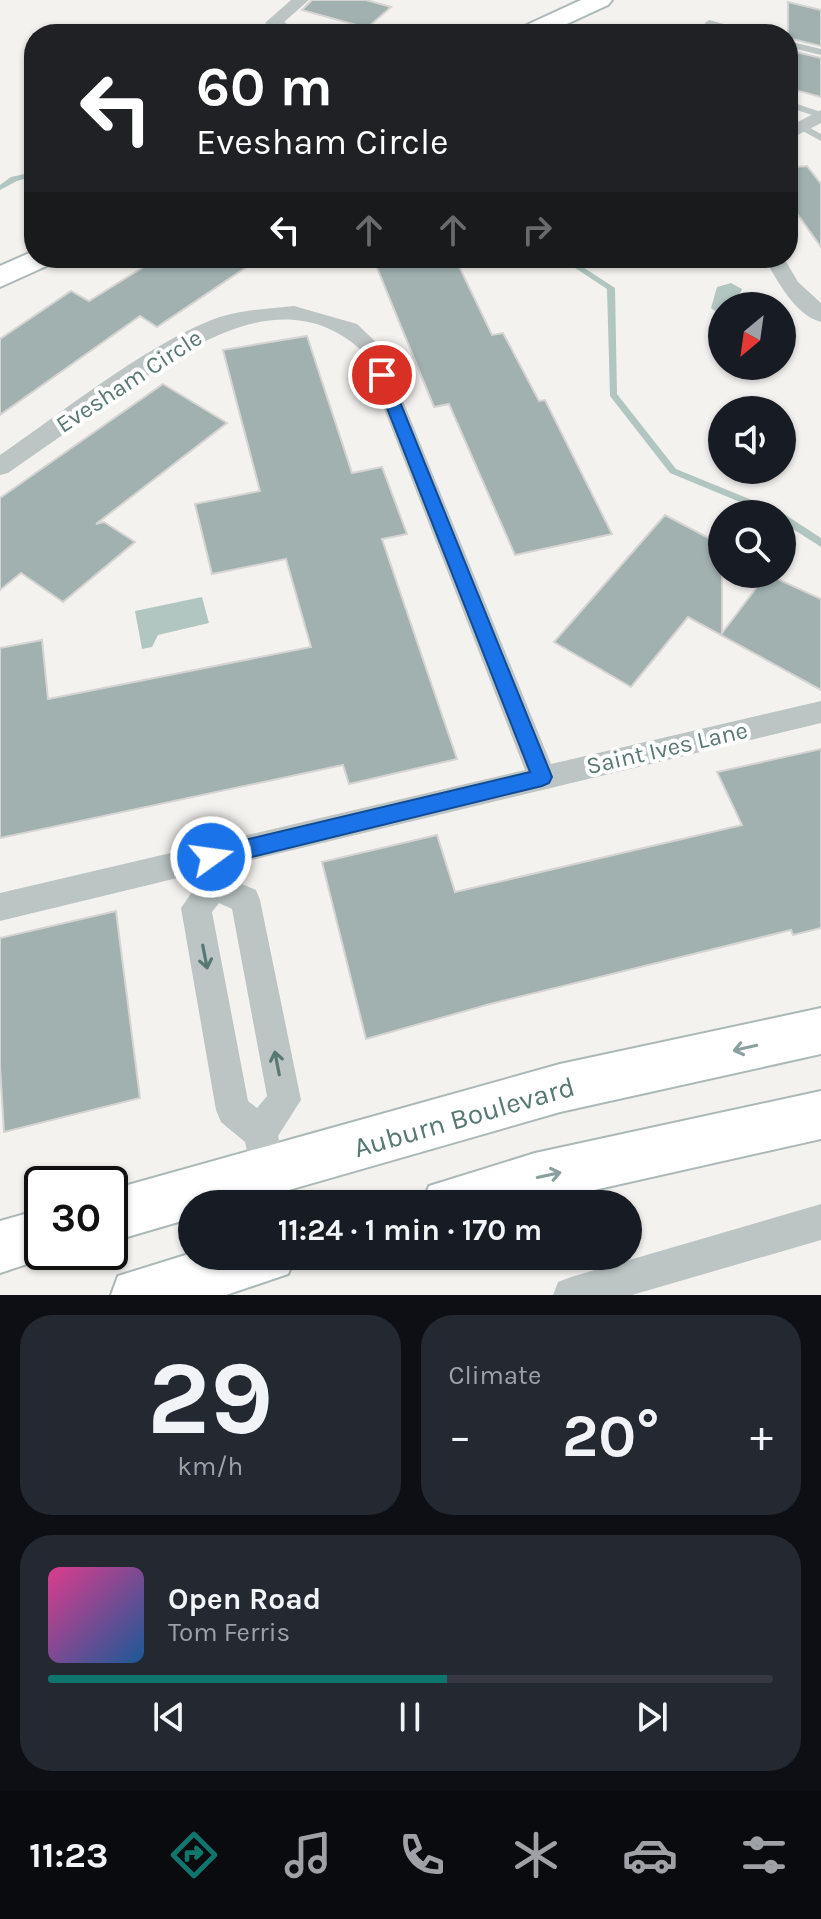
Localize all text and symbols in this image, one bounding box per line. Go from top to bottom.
text: 60 m [196,54,333,119]
icon: left [64,56,168,160]
text: Evesham Circle [196,121,448,163]
icon: left [263,208,307,252]
icon: ahead [347,208,391,252]
icon: ahead [431,208,475,252]
icon: right [515,208,559,252]
north arrow [708,292,796,380]
map controls [708,292,796,588]
street label: Evesham Circle [51,323,207,439]
pin [348,341,416,409]
icon: arrive [360,353,404,397]
button: sound [708,396,796,484]
button: search [708,500,796,588]
street label: Saint Ives Lane [584,716,750,780]
position arrow [169,815,253,899]
one-way arrow [198,944,213,969]
one-way arrow [733,1041,758,1056]
one-way arrow [269,1051,284,1076]
street label: Auburn Boulevard [350,1070,578,1164]
speed limit sign: 30 [24,1166,128,1270]
one-way arrow [536,1167,561,1182]
text: 11:24 · 1 min · 170 m [278,1212,542,1248]
text: 29 [147,1338,273,1459]
text: Climate [449,1360,541,1391]
text: 20° [562,1401,660,1471]
text: − [449,1411,472,1462]
text: + [750,1411,773,1462]
text: km/h [177,1451,243,1482]
text: Open Road [168,1581,321,1617]
text: Tom Ferris [168,1617,290,1648]
icon: previous [147,1695,191,1739]
icon: pause [388,1695,432,1739]
icon: next [630,1695,674,1739]
icon: directions [166,1827,222,1883]
icon: music [280,1827,336,1883]
icon: phone [394,1827,450,1883]
icon: climate [508,1827,564,1883]
icon: car [622,1827,678,1883]
icon: filters [736,1827,792,1883]
text: 11:23 [29,1834,109,1876]

